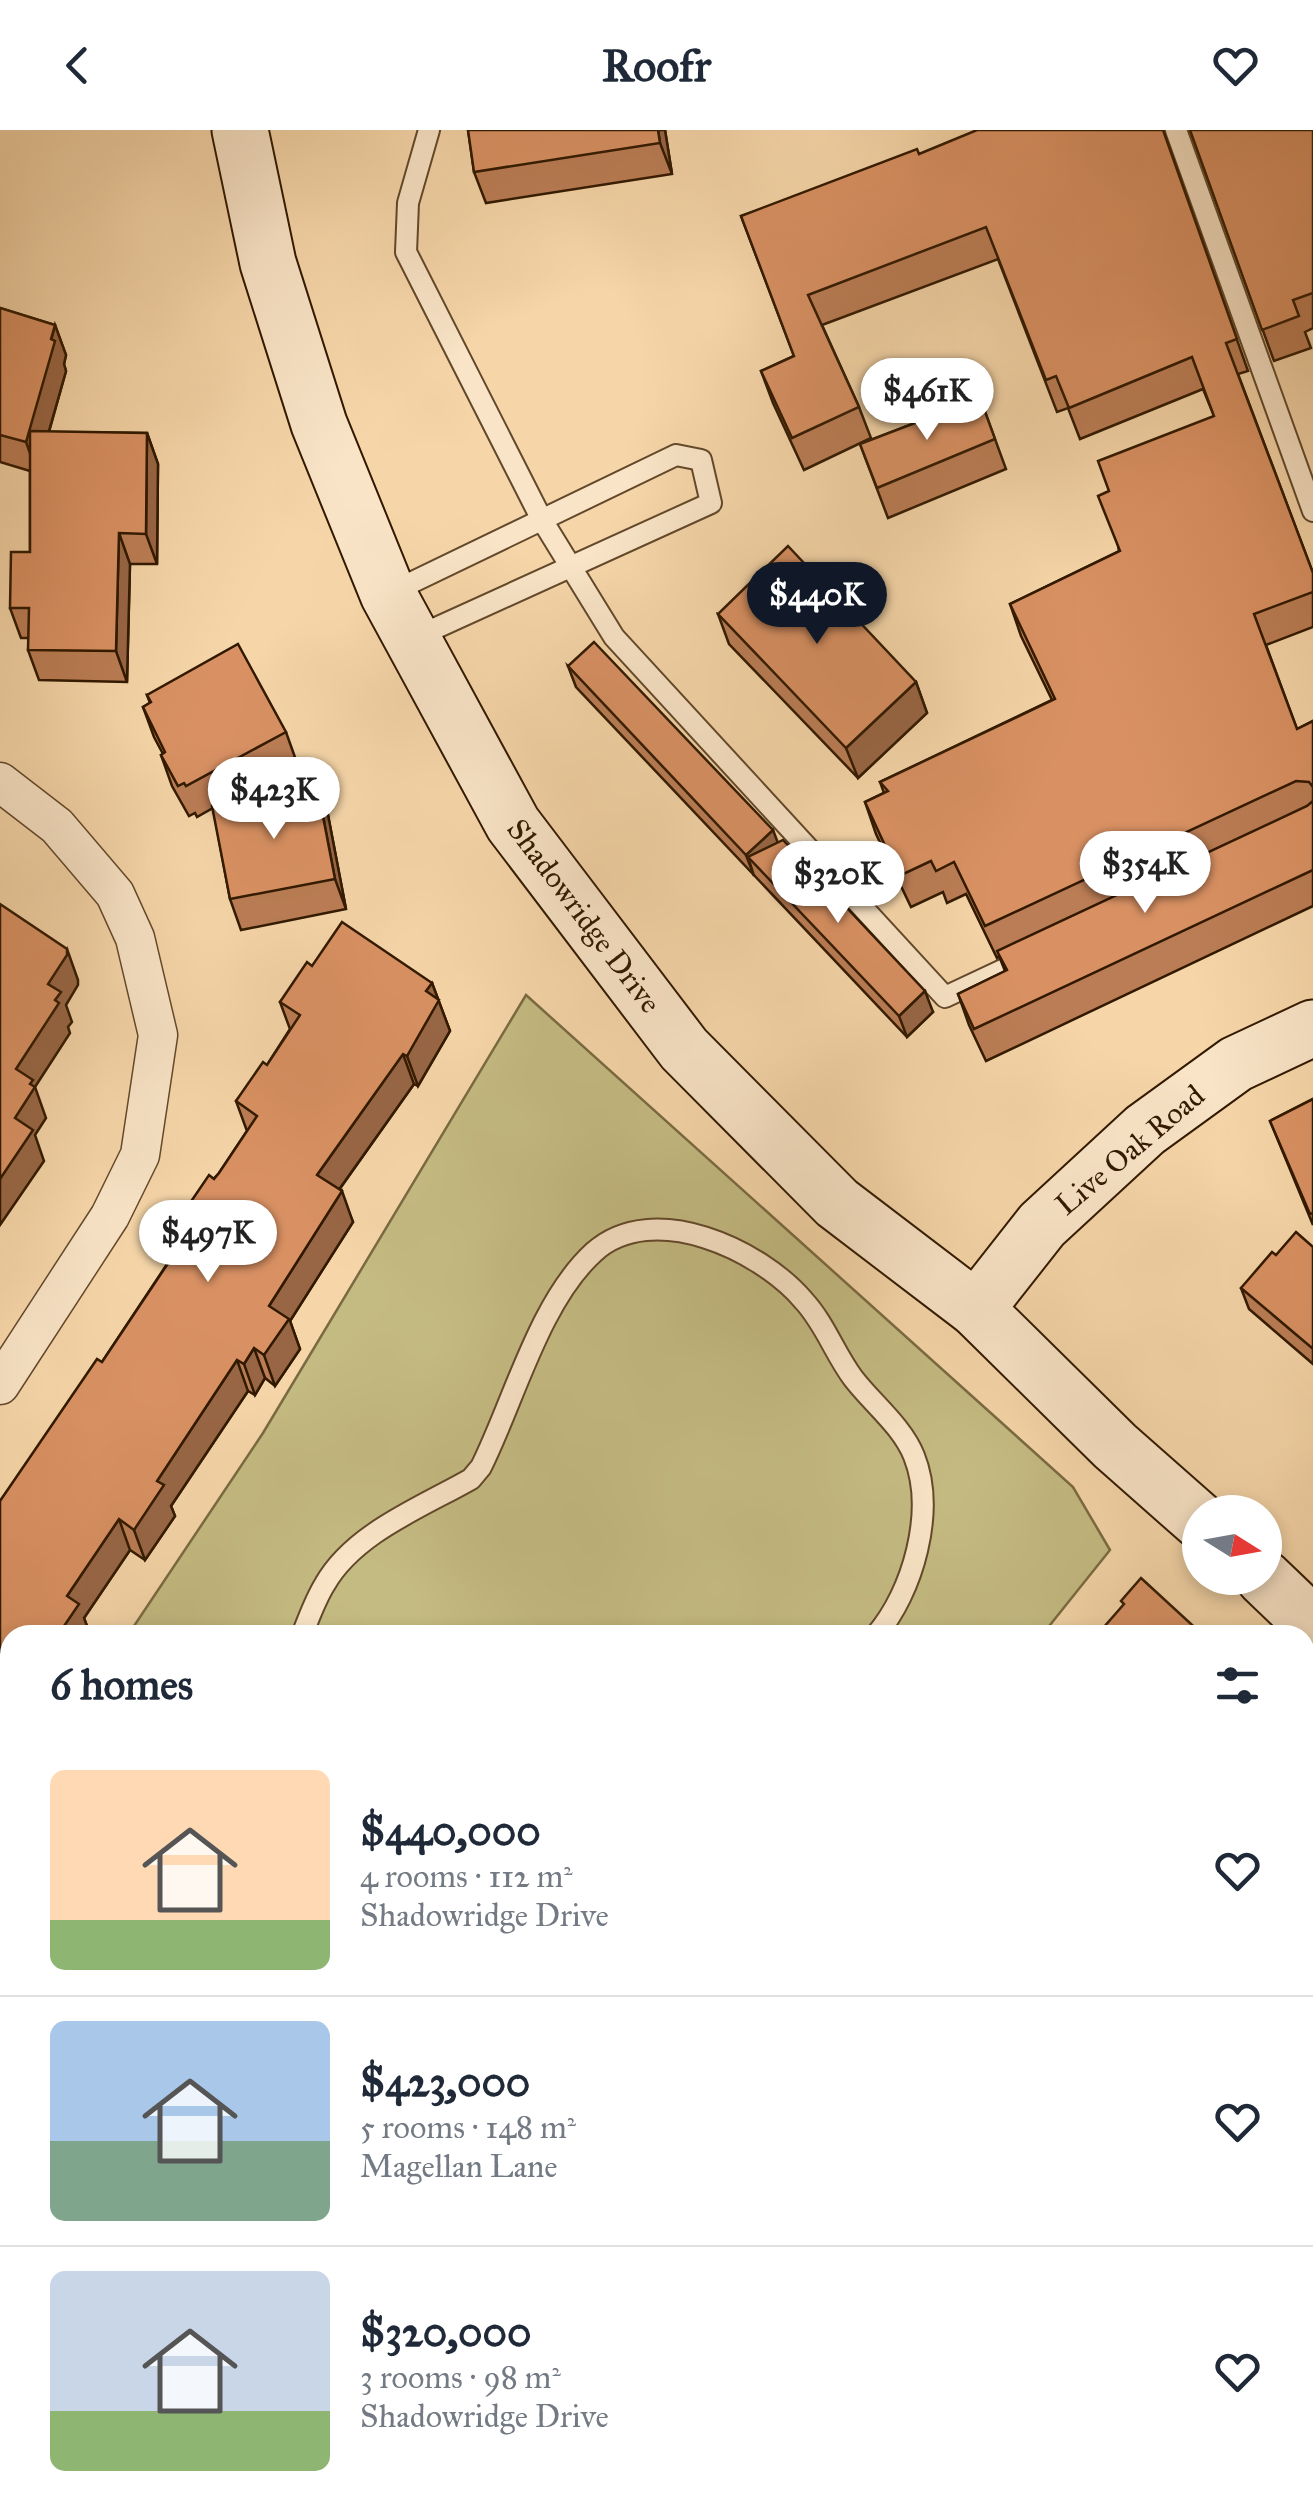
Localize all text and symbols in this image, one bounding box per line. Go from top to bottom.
icon: back [50,38,105,93]
text: Roofr [602,38,711,93]
icon: heart [1208,38,1263,93]
pin: $461K [857,358,997,443]
text: $461K [883,371,971,410]
pin: $440K [747,562,887,647]
text: $440K [769,575,865,614]
pin: $423K [204,757,344,842]
text: $423K [230,770,318,809]
street label: Shadowridge Drive [499,812,669,1020]
pin: $354K [1075,831,1215,916]
pin: $320K [768,841,908,926]
text: $354K [1102,844,1188,883]
text: $320K [793,854,883,893]
street label: Live Oak Road [1048,1077,1212,1223]
pin: $497K [138,1200,278,1285]
text: $497K [161,1213,255,1252]
north arrow [1182,1495,1282,1595]
map controls [1182,1495,1282,1595]
icon: filters [1210,1658,1265,1713]
text: 6 homes [50,1659,193,1711]
text: $440,000 [360,1805,541,1857]
icon: home [130,1810,250,1930]
icon: heart [1210,1843,1265,1898]
text: 4 rooms · 112 m² [360,1857,573,1896]
text: Shadowridge Drive [360,1896,609,1935]
text: $423,000 [360,2056,530,2108]
icon: home [130,2061,250,2181]
icon: heart [1210,2094,1265,2149]
text: 5 rooms · 148 m² [360,2108,576,2147]
text: Magellan Lane [360,2147,558,2186]
text: $320,000 [360,2306,531,2358]
icon: home [130,2311,250,2431]
icon: heart [1210,2344,1265,2399]
text: 3 rooms · 98 m² [360,2358,561,2397]
text: Shadowridge Drive [360,2397,609,2436]

